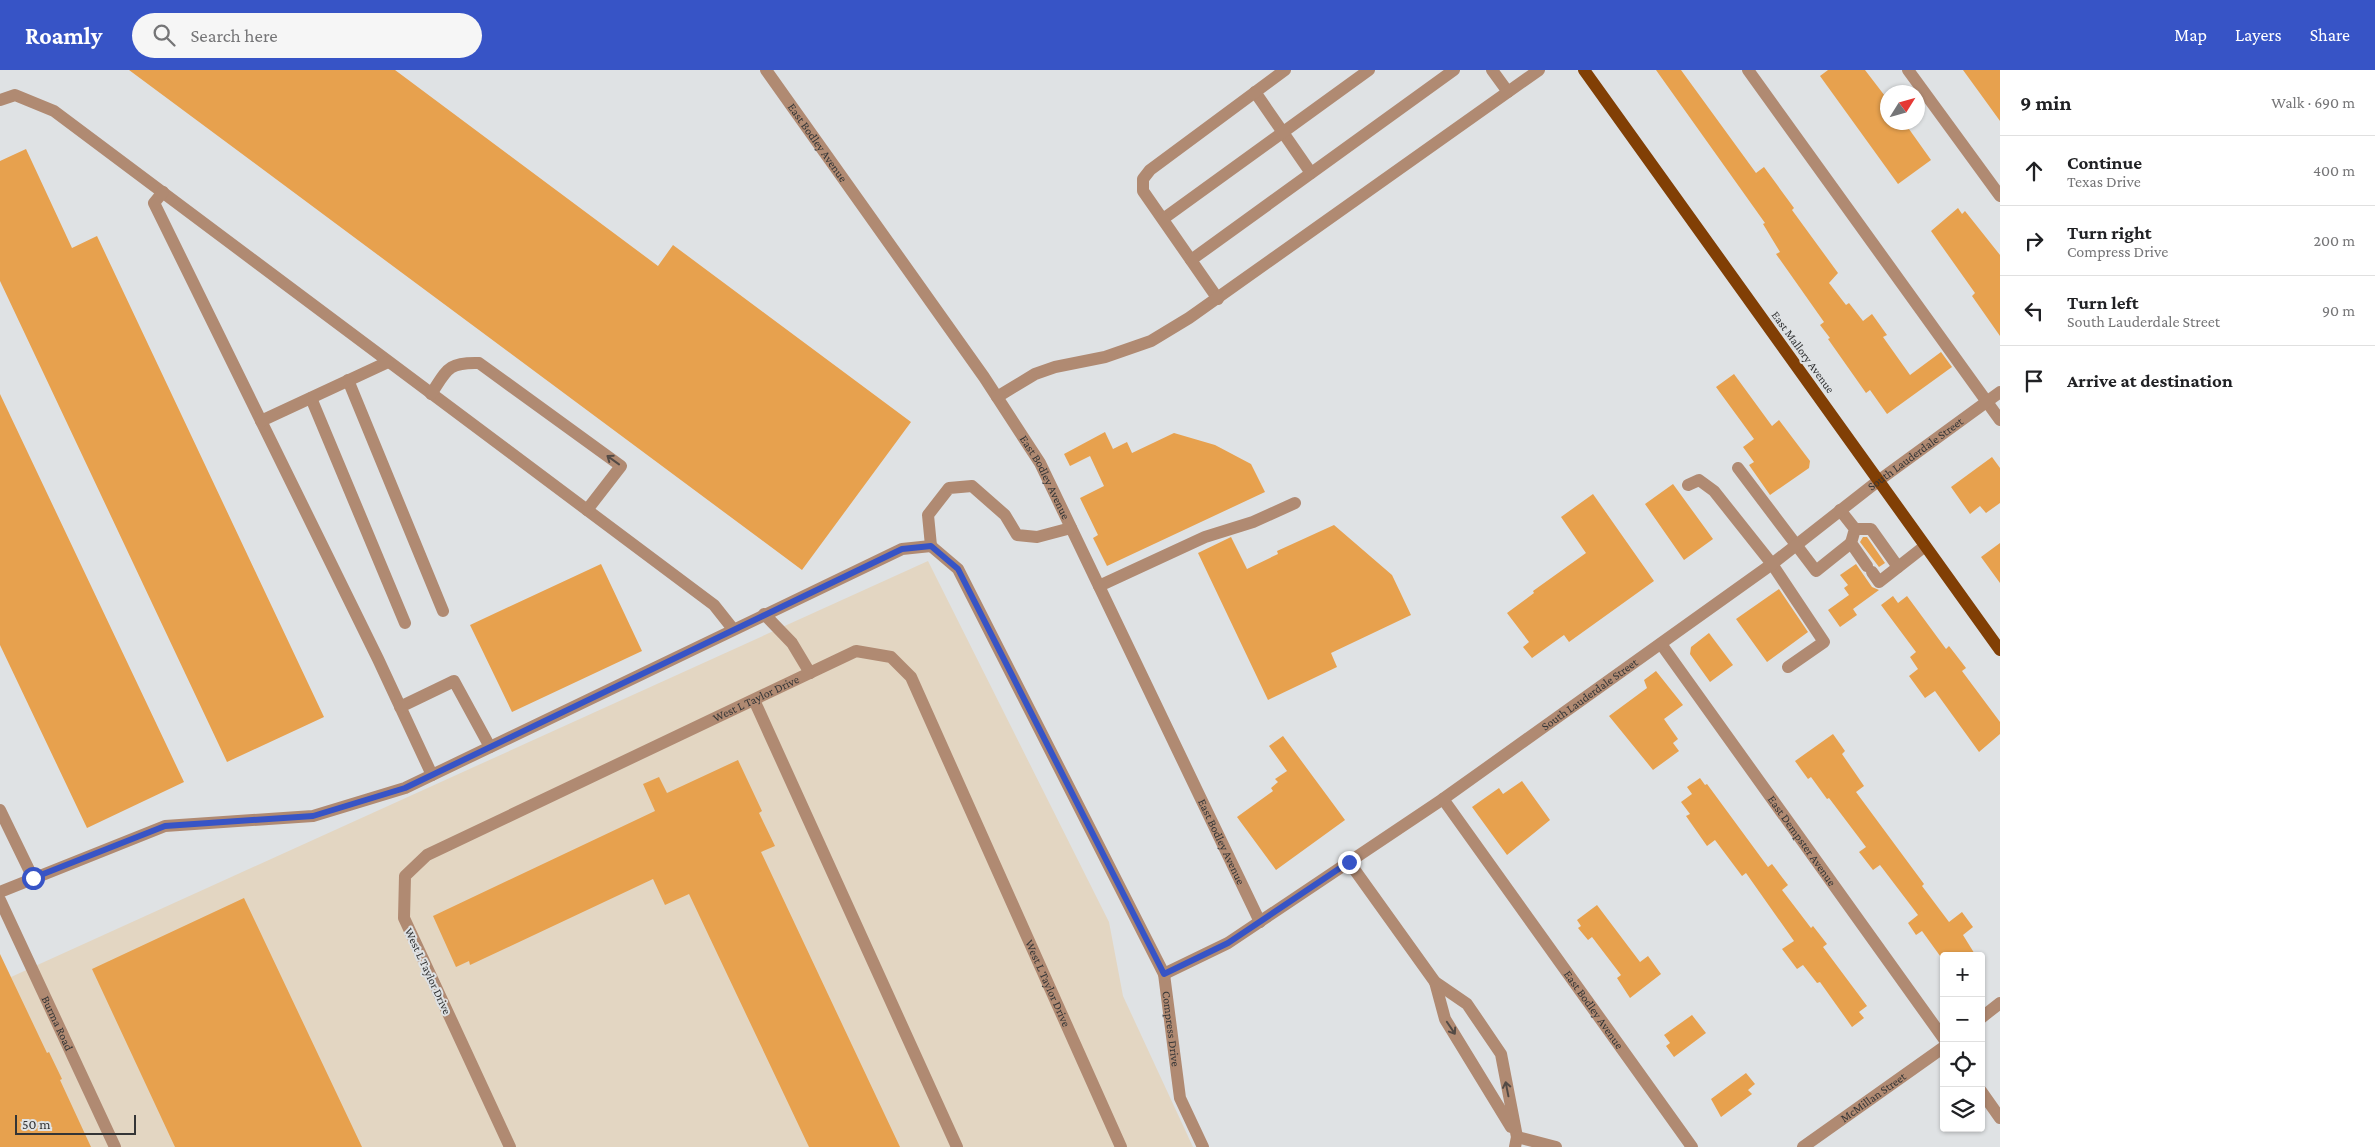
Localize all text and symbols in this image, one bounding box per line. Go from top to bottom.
search box [132,13,482,58]
icon: search [150,21,178,49]
text: Roamly [25,22,102,49]
text: Search here [190,25,278,46]
text: Map [2174,25,2207,45]
text: Layers [2235,25,2282,45]
text: Share [2310,25,2350,45]
north arrow [1880,85,1925,130]
text: 9 min [2020,91,2071,115]
text: Walk · 690 m [2271,94,2355,111]
street label: East Bodley Avenue [785,100,850,185]
text: Continue [2067,152,2142,173]
icon: ahead [2020,157,2048,185]
text: 400 m [2313,162,2355,179]
text: Texas Drive [2067,173,2141,190]
text: Turn right [2067,222,2152,243]
icon: right [2020,227,2048,255]
text: 200 m [2313,232,2355,249]
text: Compress Drive [2067,243,2168,260]
text: Turn left [2067,292,2139,313]
icon: left [2020,297,2048,325]
text: 90 m [2322,302,2355,319]
street label: East Mallory Avenue [1768,308,1838,396]
text: South Lauderdale Street [2067,313,2220,330]
icon: arrive [2020,367,2048,395]
text: Arrive at destination [2067,370,2233,391]
street label: South Lauderdale Street [1865,414,1967,493]
street label: East Bodley Avenue [1017,432,1073,522]
one-way arrow [606,455,620,465]
street label: South Lauderdale Street [1539,655,1641,733]
street label: West L Taylor Drive [711,672,801,725]
street label: East Dempster Avenue [1765,793,1839,889]
street label: East Bodley Avenue [1195,796,1248,887]
route end [1338,851,1361,874]
route start [22,867,45,890]
street label: West L Taylor Drive [402,926,454,1016]
street label: West L Taylor Drive [1022,938,1073,1029]
map controls [1940,952,1985,1132]
button: + [1940,952,1985,997]
street label: East Bodley Avenue [1561,968,1627,1052]
street label: Compress Drive [1159,990,1183,1067]
street label: Burma Road [39,994,76,1054]
button: − [1940,997,1985,1042]
one-way arrow [1446,1020,1456,1034]
button: locate [1940,1042,1985,1087]
street label: McMillan Street [1838,1069,1909,1125]
one-way arrow [1502,1082,1512,1098]
button: layers [1940,1087,1985,1132]
scale bar [15,1112,136,1135]
text: 50 m [22,1116,50,1132]

